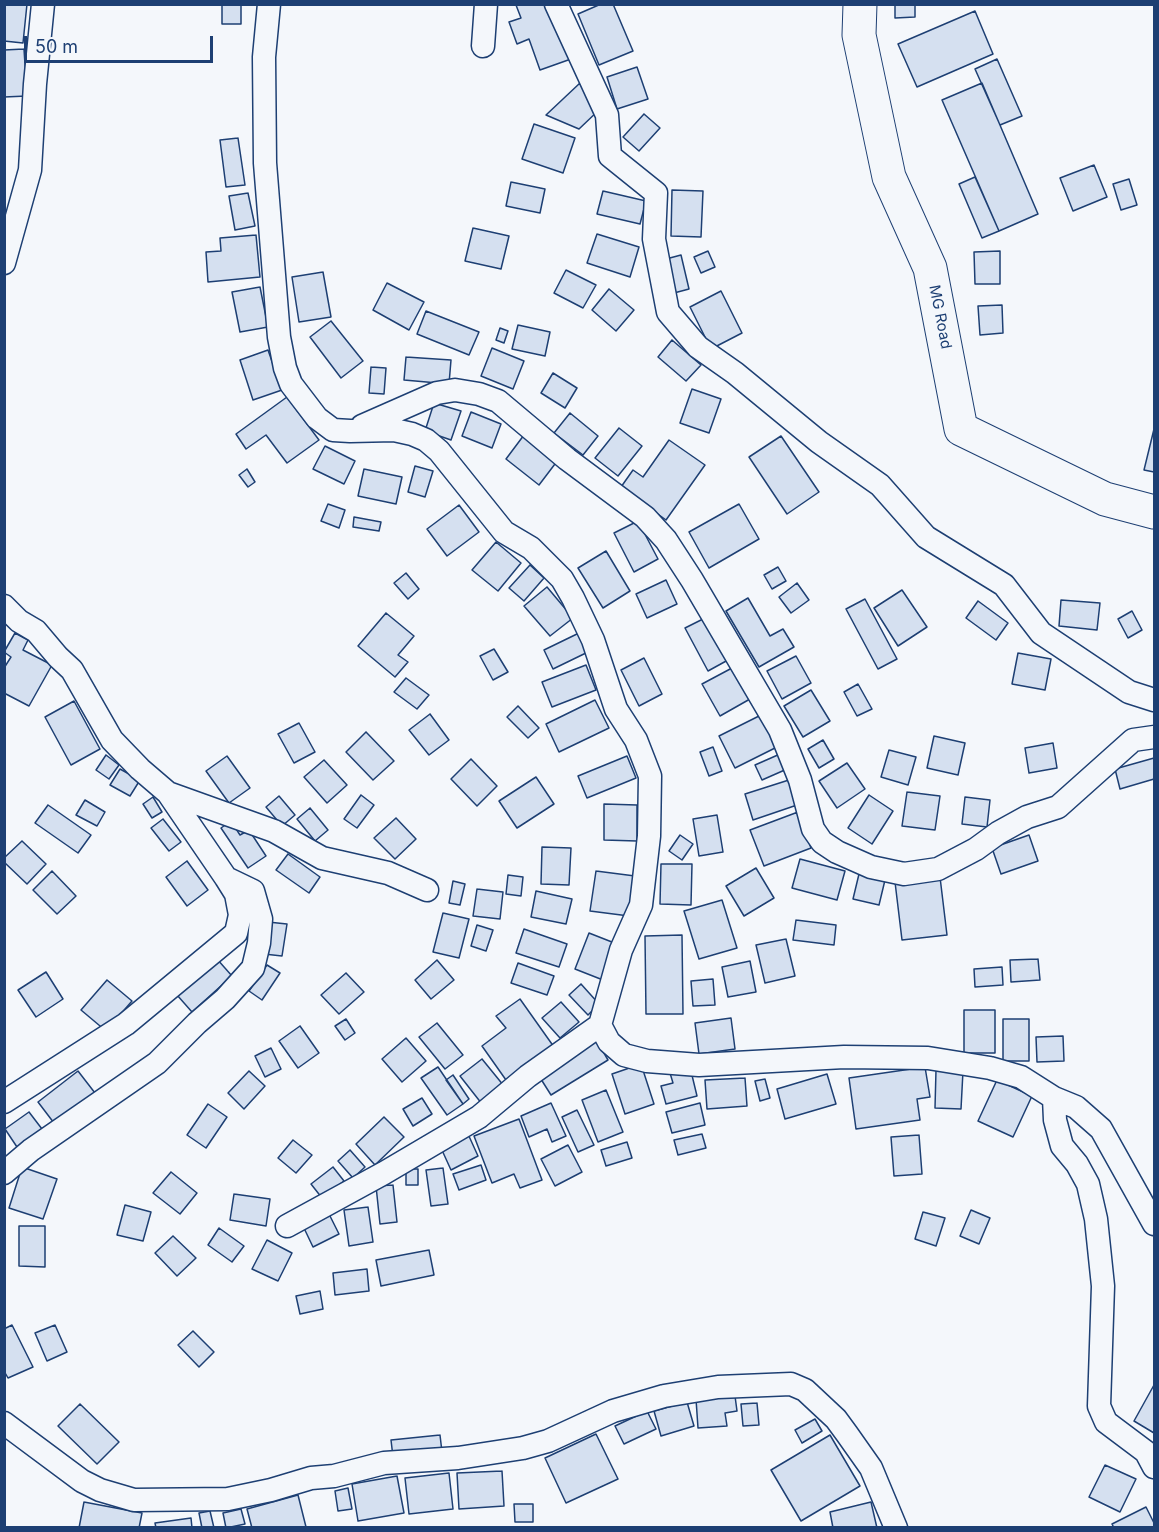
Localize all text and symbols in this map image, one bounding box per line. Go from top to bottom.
scale bar [27,24,216,62]
text: 50 m [35,36,78,57]
street label: MG Road [925,283,955,351]

